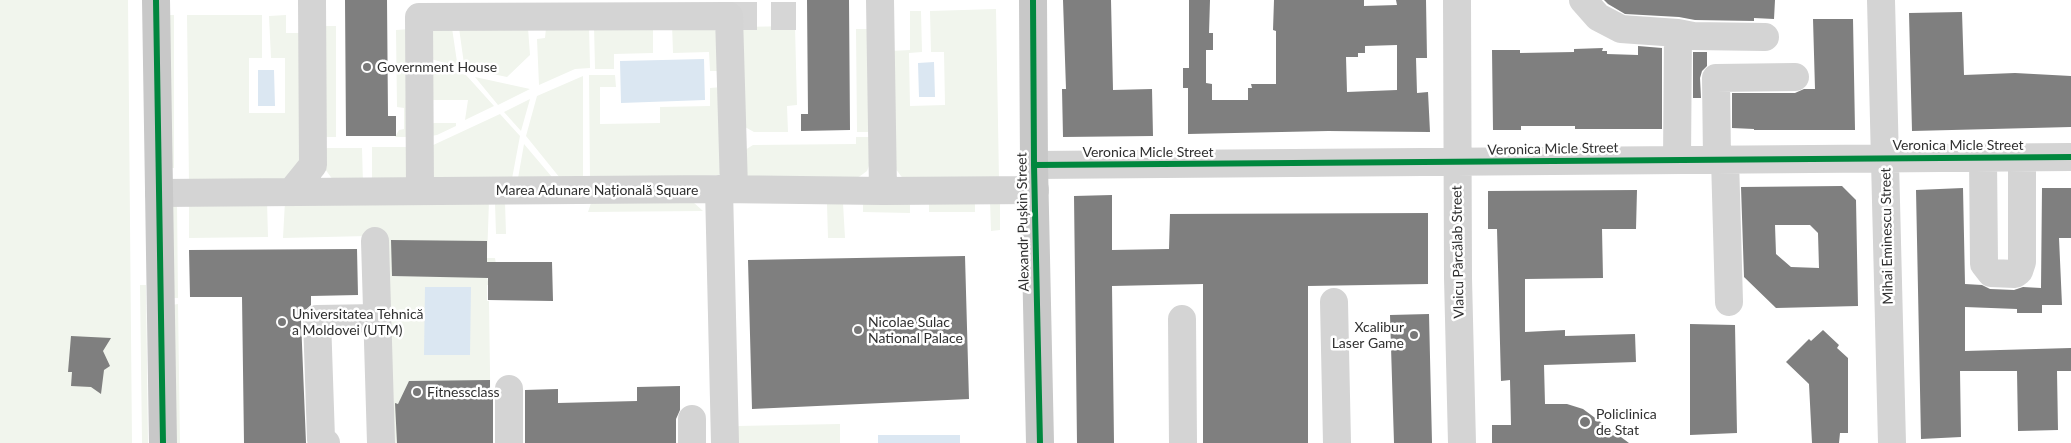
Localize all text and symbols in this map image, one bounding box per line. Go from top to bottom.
place label: Government House [377,59,497,75]
marker: Government House [361,61,373,73]
street label: Veronica Micle Street [1892,137,2024,153]
street label: Veronica Micle Street [1487,139,1619,159]
street label: Veronica Micle Street [1082,144,1214,160]
street label: Alexandr Pușkin Street [1013,152,1033,292]
street label: Mihai Eminescu Street [1877,167,1897,305]
street label: Marea Adunare Națională Square [496,182,698,198]
street label: Vlaicu Pârcălab Street [1448,185,1468,319]
place label: Universitatea Tehnică a Moldovei (UTM) [292,306,424,338]
place label: Nicolae Sulac National Palace [868,314,963,347]
marker: Universitatea Tehnică a Moldovei (UTM) [276,316,288,328]
place label: Xcalibur Laser Game [1332,319,1404,352]
marker: Nicolae Sulac National Palace [852,324,864,336]
marker: Xcalibur Laser Game [1408,329,1420,341]
place label: Fitnessclass [427,384,500,400]
marker: Fitnessclass [411,386,423,398]
place label: Policlinica de Stat [1596,406,1657,438]
marker: Policlinica de Stat [1578,415,1592,429]

